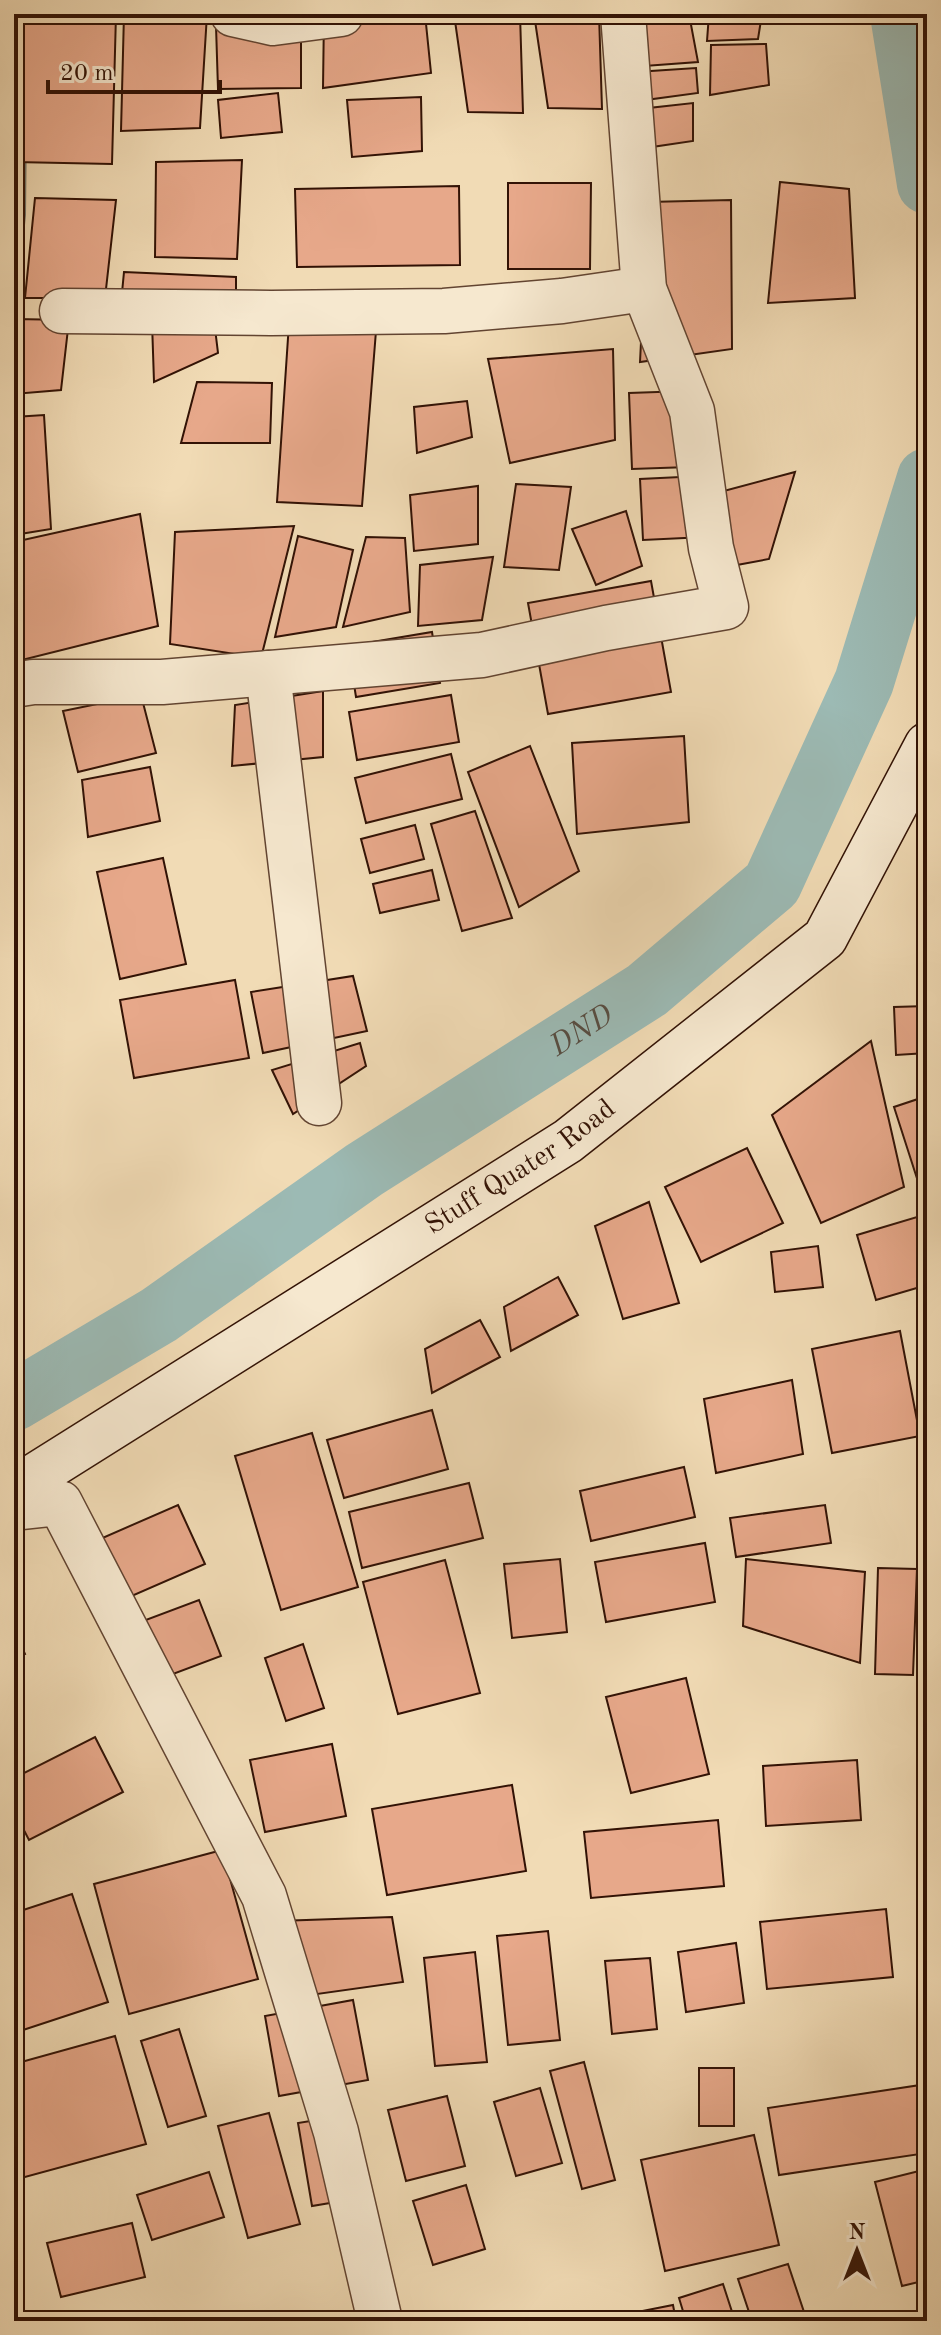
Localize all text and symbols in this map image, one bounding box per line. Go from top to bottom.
scale bar [48,44,220,94]
text: 20 m [60,62,114,86]
water label: DND [544,1000,619,1063]
street label: Stuff Quater Road [421,1095,621,1241]
north arrow [817,2211,897,2291]
text: N [849,2222,866,2244]

